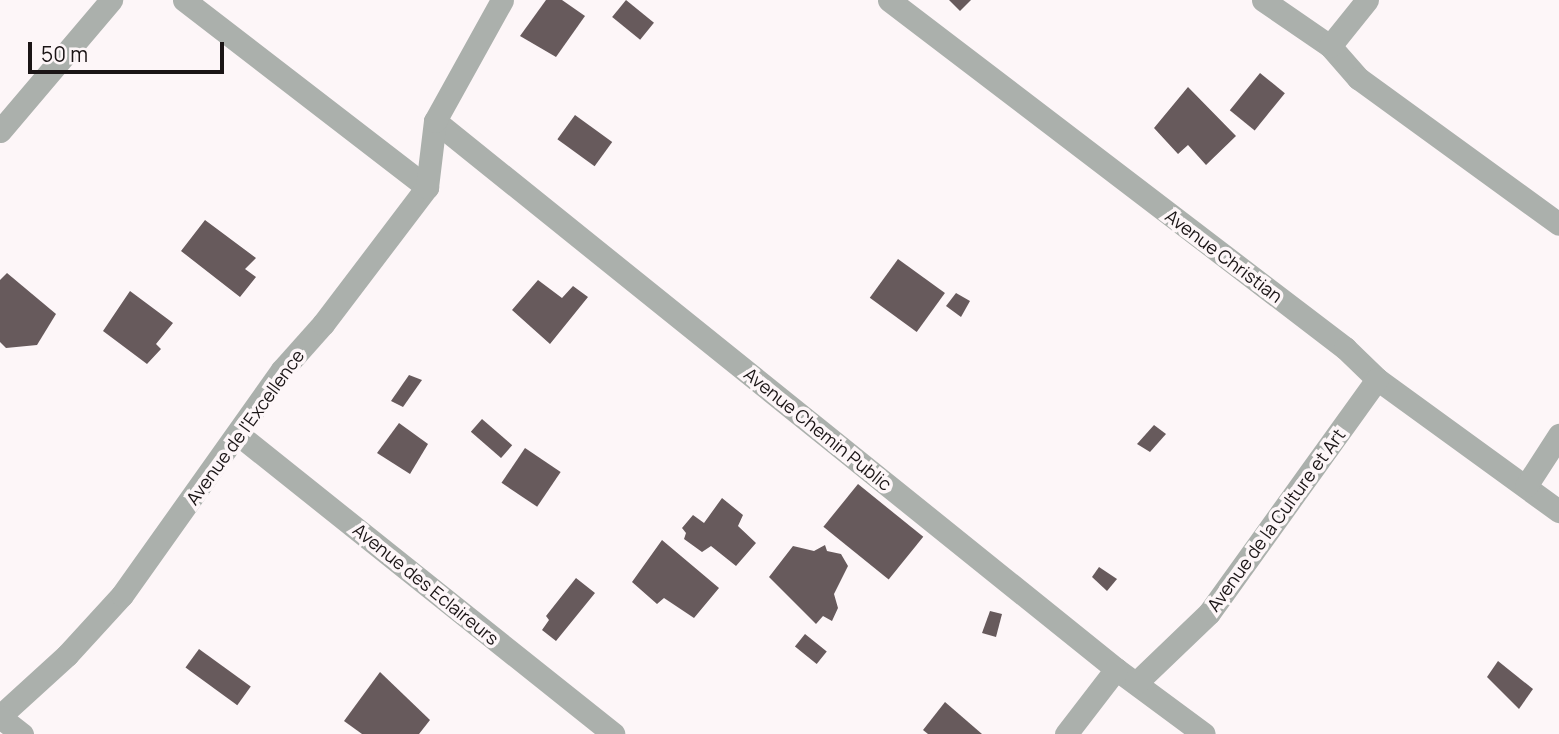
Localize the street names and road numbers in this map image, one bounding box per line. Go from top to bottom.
street label: Avenue Christian [1161,205,1287,307]
street label: Avenue de l'Excellence [181,345,309,509]
street label: Avenue Chemin Public [740,363,896,495]
street label: Avenue de la Culture et Art [1203,425,1349,615]
street label: Avenue des Eclaireurs [349,519,503,649]

